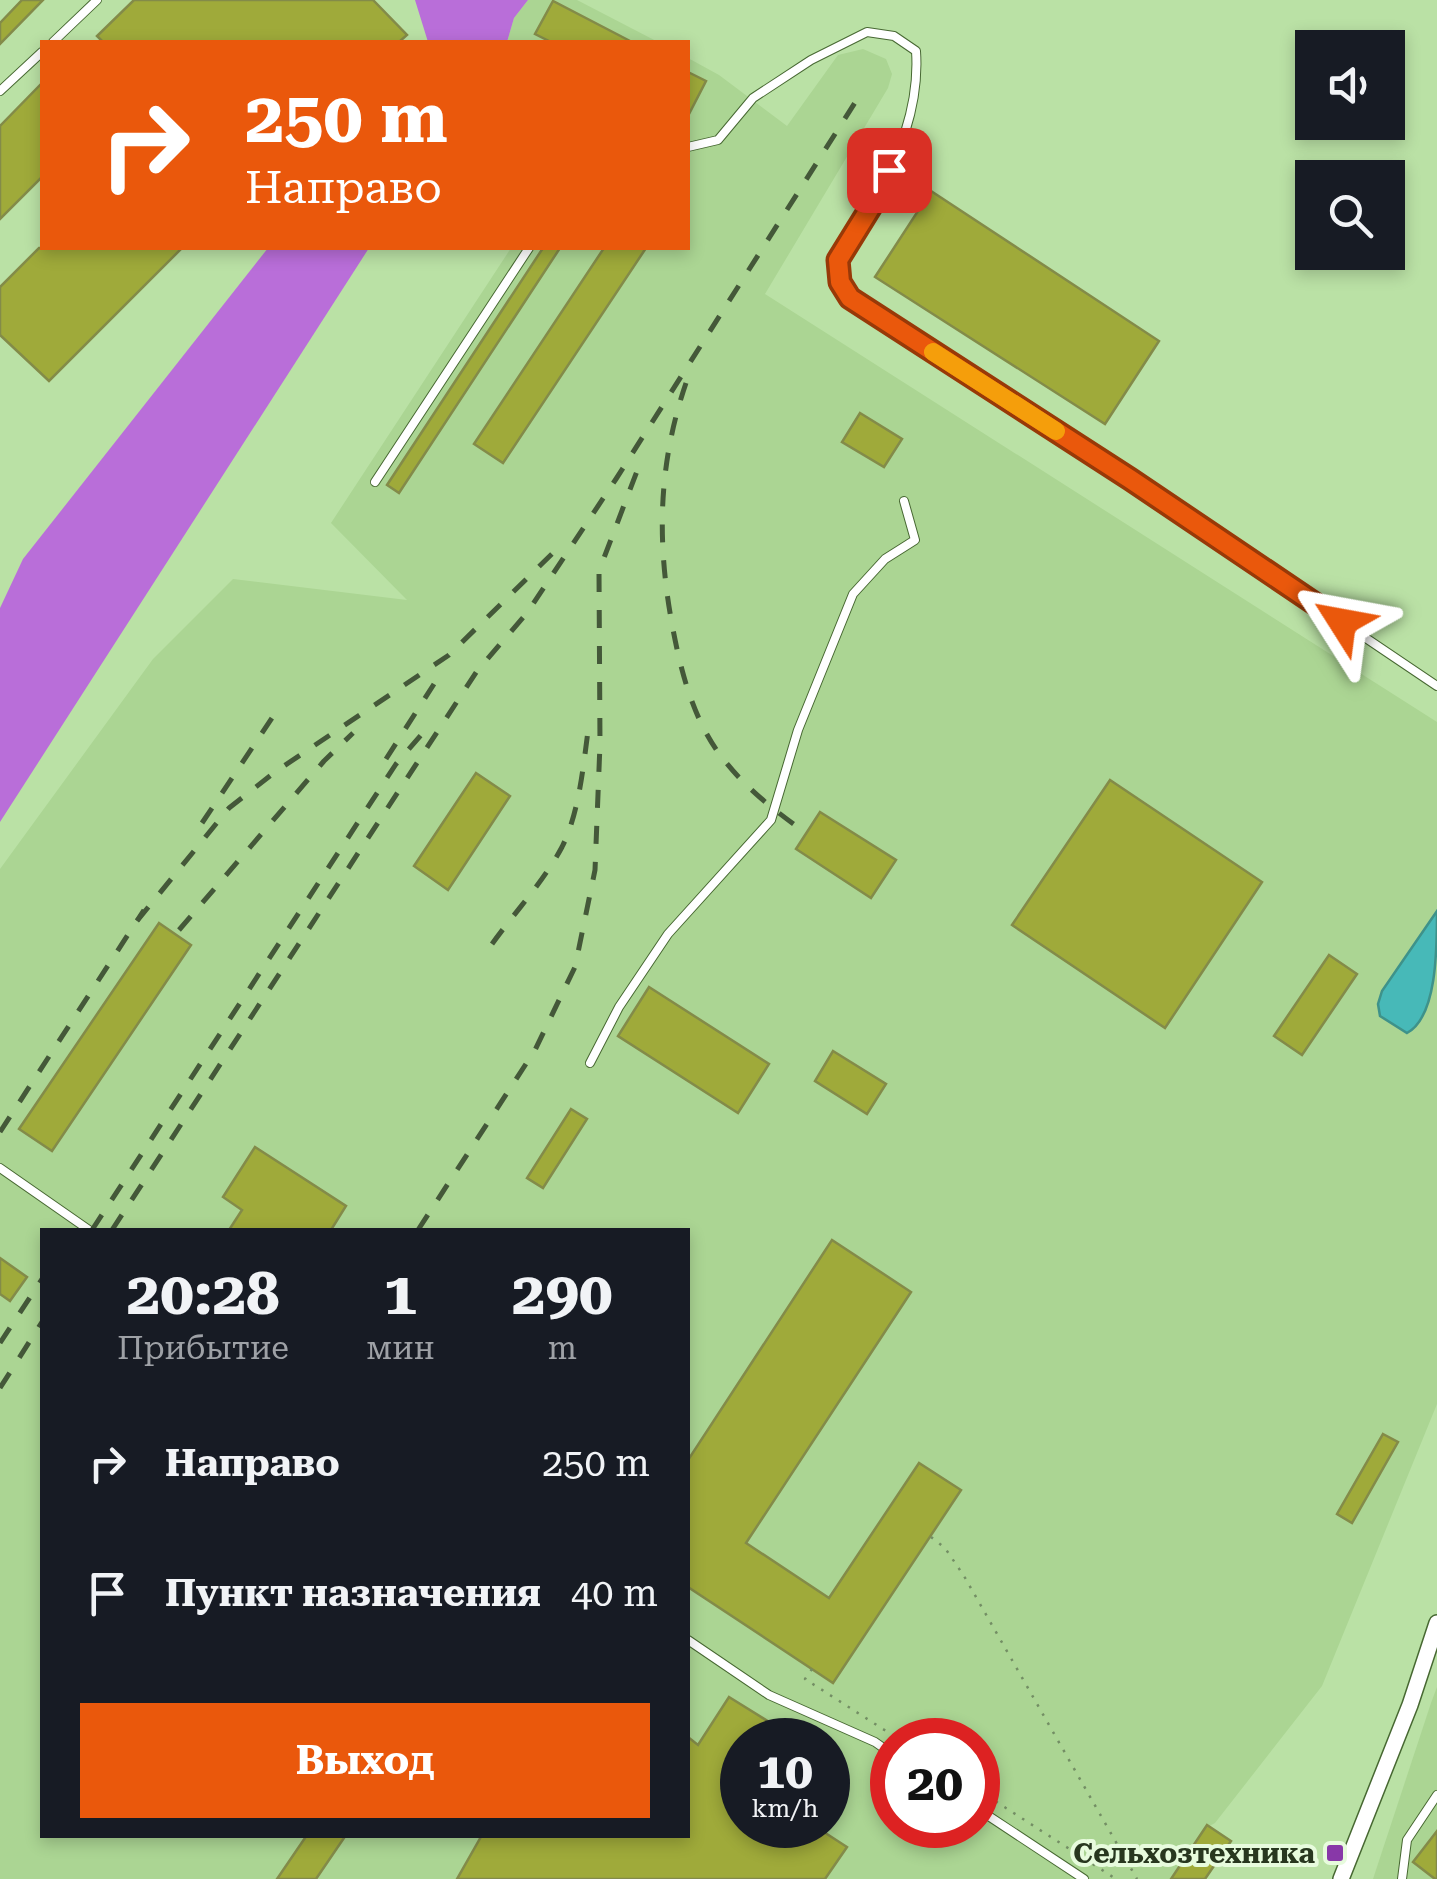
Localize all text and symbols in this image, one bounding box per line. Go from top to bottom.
map controls [1295,30,1405,270]
button: sound [1295,30,1405,140]
text: 250 m [245,77,448,159]
icon: right [80,80,210,210]
pin [847,128,932,213]
icon: arrive [862,143,917,198]
button: search [1295,160,1405,270]
text: Направо [245,161,442,214]
position arrow [1290,570,1394,674]
text: 20:28 [127,1258,280,1329]
text: 1 [384,1258,417,1329]
text: 290 [512,1258,613,1329]
text: Прибытие [117,1329,289,1367]
text: мин [366,1329,434,1367]
text: m [548,1329,577,1367]
icon: right [80,1436,135,1491]
text: Направо [165,1441,340,1485]
text: 250 m [542,1441,650,1485]
icon: arrive [80,1566,135,1621]
text: Пункт назначения [165,1571,541,1615]
text: 40 m [571,1571,658,1615]
button: Выход [80,1703,650,1818]
speed limit sign: 20 [870,1718,1000,1848]
text: 10 [757,1742,813,1800]
text: km/h [752,1794,818,1823]
place label: Сельхозтехника [1073,1837,1316,1870]
marker: Сельхозтехника [1324,1842,1346,1864]

